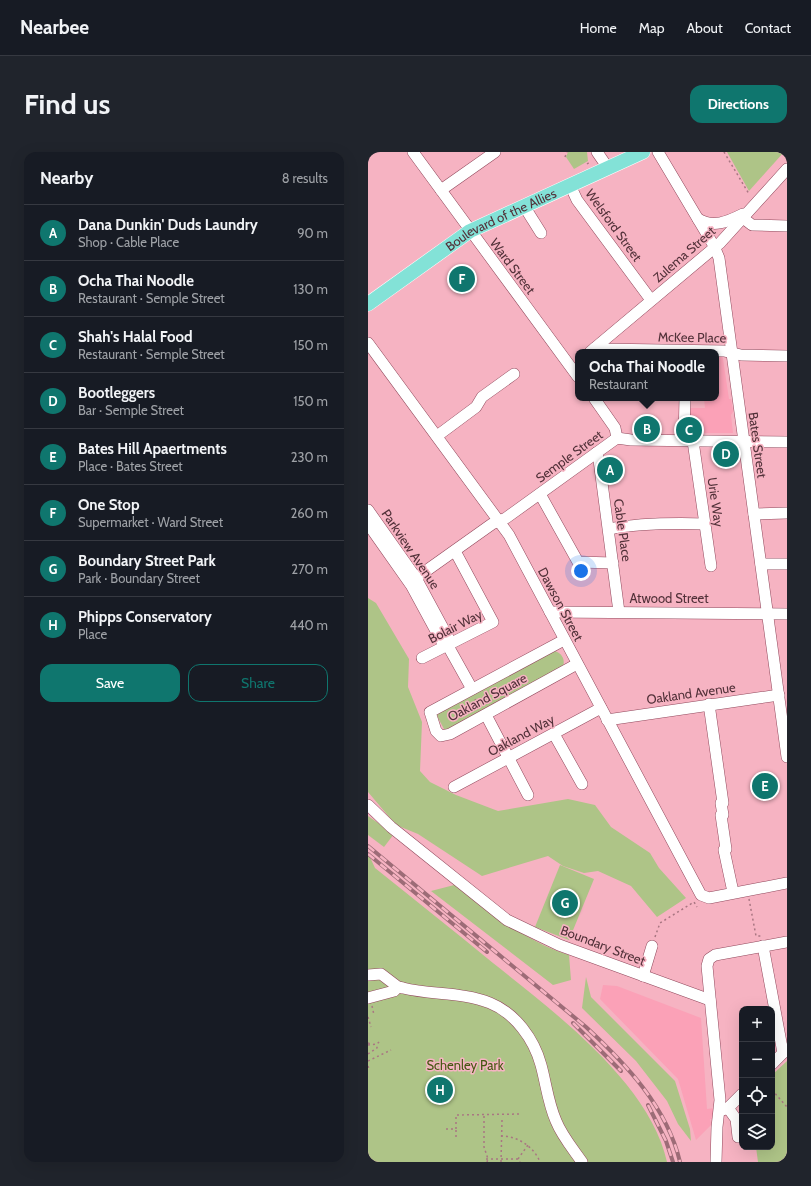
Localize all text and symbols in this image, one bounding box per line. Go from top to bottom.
text: Nearbee [20,16,89,39]
text: Home [580,19,617,37]
text: Map [639,19,664,37]
text: About [686,19,723,37]
text: Contact [745,19,791,37]
button: Directions [690,85,787,123]
text: Find us [24,87,110,121]
text: Nearby [40,168,93,188]
text: 8 results [282,170,328,186]
street label: Boulevard of the Allies [442,185,559,254]
street label: Welsford Street [582,186,646,265]
text: Dana Dunkin' Duds Laundry [78,216,258,234]
street label: Zulema Street [650,222,719,285]
text: A [49,225,57,241]
text: 90 m [297,225,328,241]
text: Shop · Cable Place [78,234,179,250]
street label: Ward Street [487,235,539,297]
pin: F [449,264,475,294]
text: Ocha Thai Noodle [78,272,194,290]
text: B [49,281,57,297]
text: 130 m [293,281,328,297]
text: Restaurant · Semple Street [78,290,225,306]
text: Shah's Halal Food [78,328,193,346]
street label: McKee Place [658,328,727,346]
text: C [49,337,57,353]
text: 150 m [293,337,328,353]
text: Restaurant · Semple Street [78,346,225,362]
popup [575,349,719,401]
text: Ocha Thai Noodle [589,358,705,376]
text: Restaurant [589,376,648,392]
text: Bootleggers [78,384,155,402]
text: D [48,393,58,409]
text: 150 m [293,393,328,409]
text: Bar · Semple Street [78,402,184,418]
street label: Bates Street [745,411,771,480]
pin: B [634,414,660,444]
pin: C [676,415,702,445]
street label: Semple Street [532,426,606,486]
pin: D [713,439,739,469]
text: Bates Hill Apaertments [78,440,227,458]
text: E [49,449,57,465]
text: 230 m [291,449,328,465]
pin: A [597,455,623,485]
text: Place · Bates Street [78,458,183,474]
street label: Urie Way [705,476,727,528]
text: One Stop [78,496,140,514]
street label: Cable Place [611,498,635,563]
text: F [50,505,56,521]
text: 260 m [290,505,328,521]
street label: Parkview Avenue [378,506,444,592]
text: Supermarket · Ward Street [78,514,223,530]
text: Boundary Street Park [78,552,216,570]
text: G [49,561,57,577]
text: 270 m [291,561,328,577]
your location [571,561,591,581]
street label: Dawson Street [535,564,587,644]
text: Park · Boundary Street [78,570,200,586]
street label: Atwood Street [629,590,709,606]
street label: Bolair Way [425,605,485,646]
text: Phipps Conservatory [78,608,212,626]
text: H [48,617,58,633]
text: 440 m [290,617,328,633]
text: Place [78,626,107,642]
button: Save [40,664,180,702]
button: Share [188,664,328,702]
street label: Oakland Square [445,669,530,725]
street label: Oakland Avenue [645,679,737,707]
street label: Oakland Way [485,711,557,759]
pin: E [752,771,778,801]
pin: G [552,888,578,918]
street label: Boundary Street [558,922,648,969]
map controls [739,1006,775,1150]
button: + [739,1006,775,1042]
button: − [739,1042,775,1078]
park label: Schenley Park [427,1057,504,1073]
pin: H [427,1075,453,1105]
button: locate [739,1078,775,1114]
button: layers [739,1114,775,1150]

